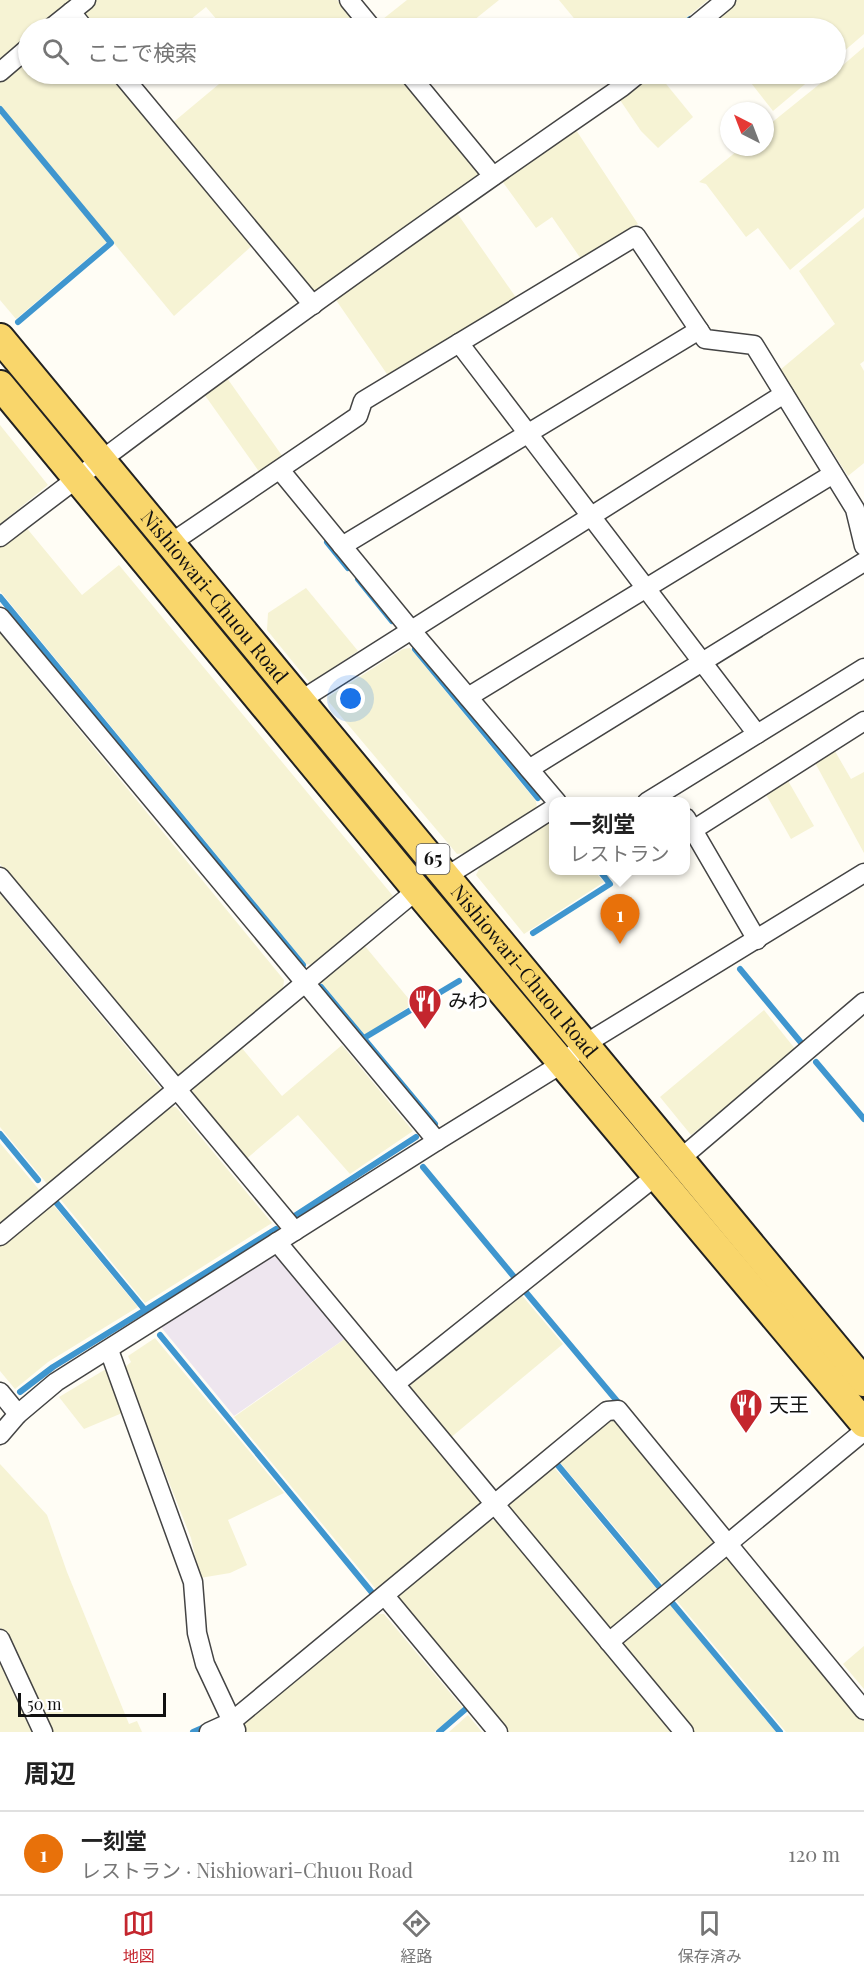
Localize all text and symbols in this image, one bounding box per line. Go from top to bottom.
search box [18,18,846,84]
icon: search [39,35,72,68]
text: ここで検索 [87,37,197,67]
north arrow [720,102,774,156]
street label: Nishiowari-Chuou Road [136,504,295,688]
your location [336,684,365,713]
popup [549,797,690,875]
text: 一刻堂 [570,808,636,838]
text: レストラン [570,839,670,866]
road number: 65 [416,844,450,874]
street label: Nishiowari-Chuou Road [446,878,605,1063]
pin: 1 [600,894,640,944]
restaurant icon: みわ [407,983,443,1030]
place label: みわ [448,986,488,1013]
restaurant icon: 天王 [728,1387,764,1434]
place label: 天王 [769,1390,809,1417]
scale bar [18,1690,166,1718]
text: 50 m [27,1693,61,1714]
text: 周辺 [24,1755,76,1790]
text: 一刻堂 [81,1825,147,1855]
text: 1 [40,1840,47,1867]
text: 120 m [788,1840,840,1867]
text: レストラン · Nishiowari-Chuou Road [81,1856,413,1883]
tab: 地図 [122,1907,155,1967]
tab: 経路 [400,1907,433,1967]
tab: 保存済み [678,1907,742,1967]

